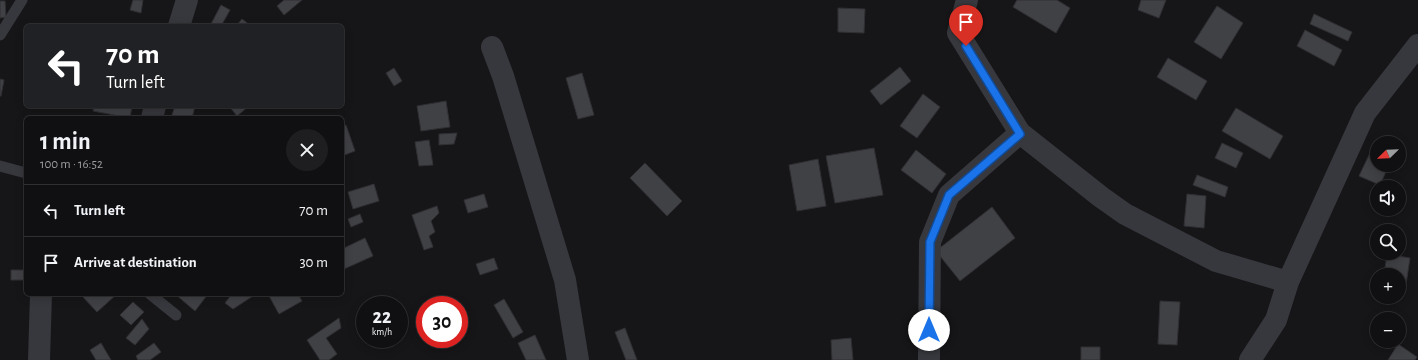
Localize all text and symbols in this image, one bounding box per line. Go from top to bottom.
pin [949,5,983,46]
icon: arrive [955,11,977,33]
icon: left [40,40,92,92]
text: 70 m [106,41,160,69]
text: Turn left [106,74,165,92]
button: close [286,129,328,171]
text: 1 min [40,130,91,154]
north arrow [1370,136,1406,172]
map controls [1370,136,1406,348]
text: 100 m · 16:52 [40,158,103,171]
button: sound [1370,180,1406,216]
icon: left [40,200,62,222]
text: Turn left [74,203,125,218]
text: 70 m [299,203,328,218]
button: search [1370,224,1406,260]
icon: arrive [40,252,62,274]
text: Arrive at destination [74,255,197,270]
text: 30 m [299,255,328,270]
button: + [1370,268,1406,304]
speed limit sign: 30 [416,296,468,348]
text: 22 [373,307,391,327]
position arrow [908,309,950,351]
button: − [1370,312,1406,348]
text: km/h [372,327,392,337]

